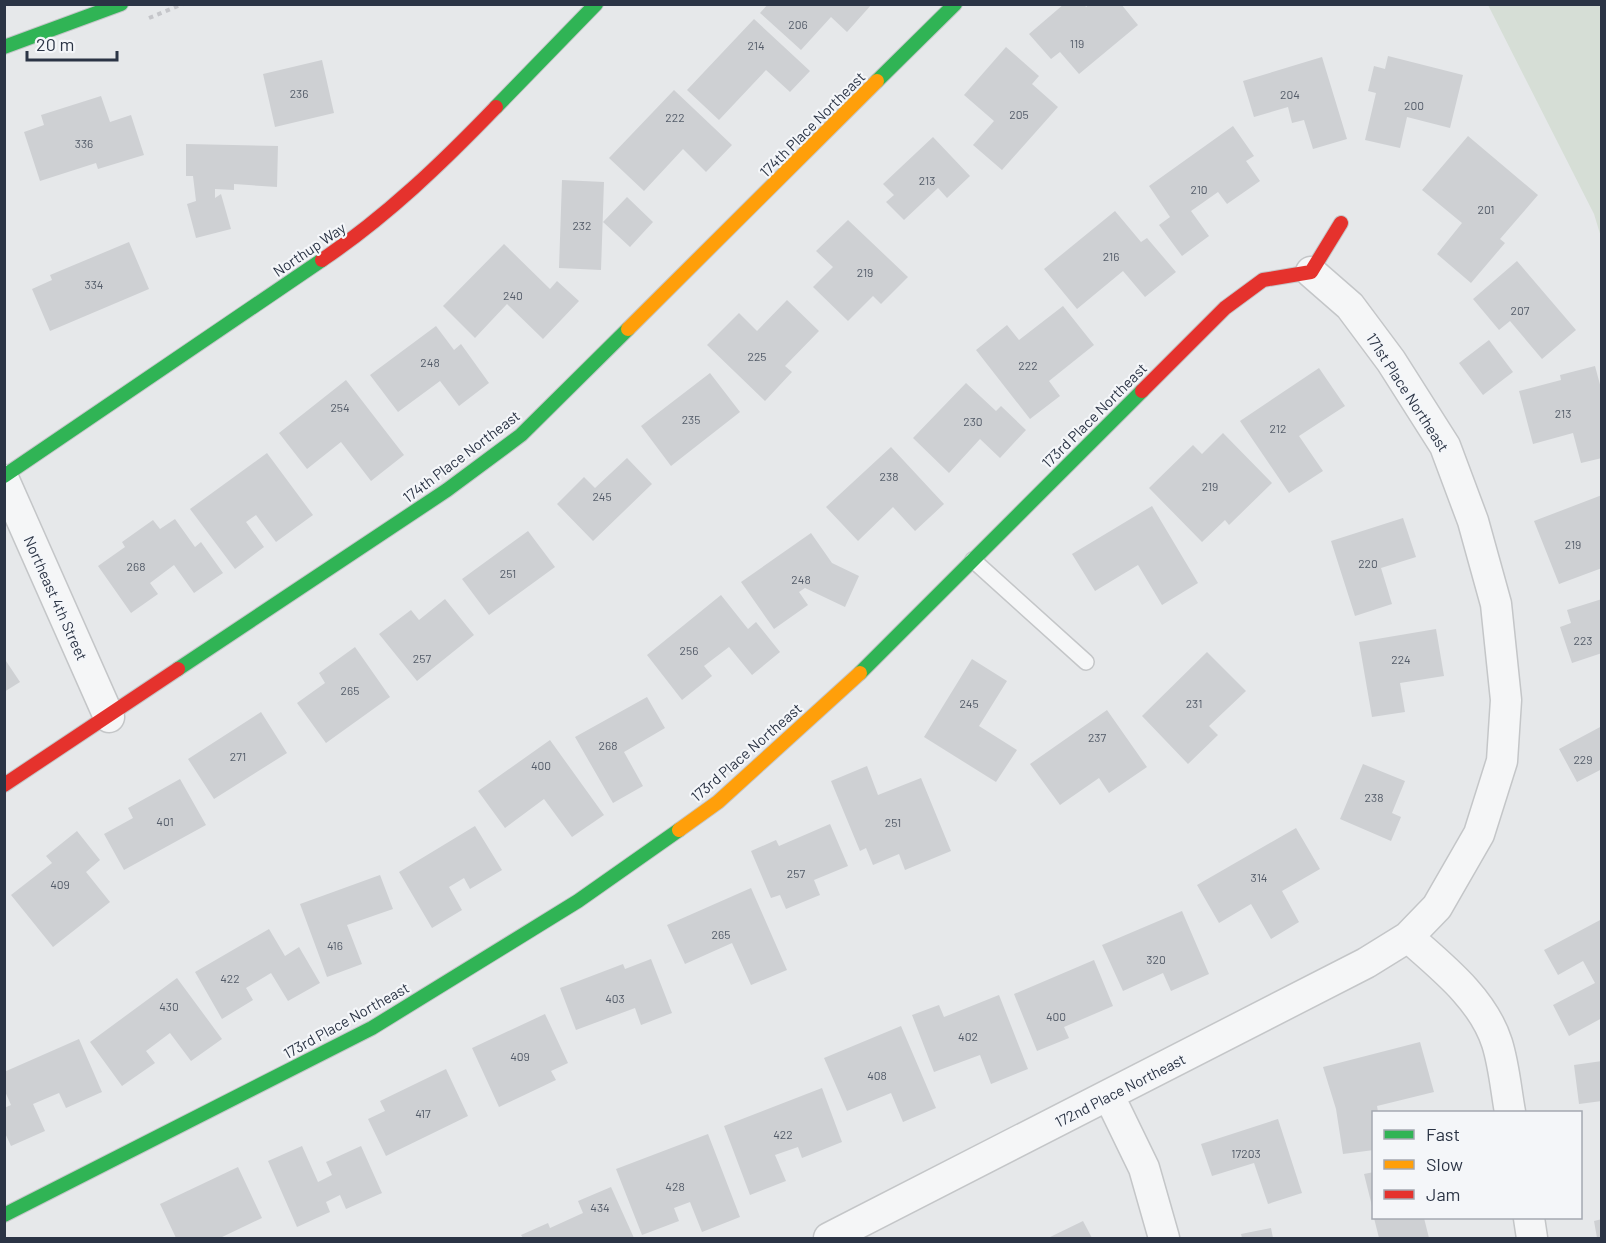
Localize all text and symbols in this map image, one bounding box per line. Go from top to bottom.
house number: 206 [788,17,808,31]
scale bar [27,24,117,62]
text: 20 m [36,33,74,55]
house number: 119 [1070,36,1084,50]
house number: 214 [747,38,765,52]
street label: 174th Place Northeast [756,68,868,180]
house number: 236 [290,86,308,100]
house number: 204 [1280,87,1300,101]
house number: 200 [1404,98,1424,112]
house number: 205 [1009,107,1029,121]
house number: 222 [665,110,685,124]
house number: 336 [75,136,93,150]
house number: 213 [919,173,935,187]
house number: 210 [1190,182,1208,196]
house number: 201 [1477,202,1495,216]
street label: Northup Way [269,218,349,280]
house number: 232 [573,218,591,232]
house number: 216 [1103,249,1119,263]
house number: 219 [857,265,873,279]
house number: 334 [85,277,103,291]
house number: 240 [503,288,523,302]
house number: 207 [1511,303,1530,317]
street label: 171st Place Northeast [1363,329,1453,455]
house number: 225 [747,349,767,363]
house number: 248 [420,355,440,369]
house number: 222 [1018,358,1038,372]
street label: 173rd Place Northeast [1038,359,1150,471]
house number: 254 [330,400,350,414]
street label: 174th Place Northeast [399,406,523,506]
house number: 213 [1555,406,1571,420]
house number: 235 [682,412,700,426]
house number: 230 [963,414,983,428]
house number: 212 [1270,421,1286,435]
house number: 238 [880,469,898,483]
house number: 219 [1202,479,1218,493]
house number: 245 [592,489,612,503]
street label: Northeast 4th Street [20,533,92,663]
house number: 219 [1565,537,1581,551]
house number: 220 [1358,556,1378,570]
house number: 268 [127,559,145,573]
house number: 251 [500,566,516,580]
house number: 248 [791,572,811,586]
house number: 223 [1574,633,1592,647]
house number: 256 [680,643,698,657]
house number: 257 [413,651,431,665]
house number: 224 [1391,652,1411,666]
house number: 265 [341,683,359,697]
house number: 245 [959,696,979,710]
house number: 231 [1186,696,1202,710]
street label: 173rd Place Northeast [687,699,805,805]
house number: 237 [1088,730,1106,744]
house number: 268 [599,738,617,752]
house number: 271 [230,749,246,763]
house number: 229 [1573,752,1593,766]
house number: 400 [531,758,551,772]
house number: 238 [1365,790,1383,804]
house number: 401 [156,814,174,828]
house number: 251 [885,815,901,829]
house number: 257 [787,866,805,880]
house number: 314 [1251,870,1267,884]
house number: 409 [50,877,70,891]
house number: 265 [712,927,730,941]
house number: 416 [327,938,343,952]
house number: 320 [1146,952,1166,966]
house number: 422 [220,971,240,985]
street label: 173rd Place Northeast [280,978,412,1062]
house number: 403 [605,991,625,1005]
house number: 430 [159,999,179,1013]
house number: 400 [1046,1009,1066,1023]
house number: 402 [958,1029,978,1043]
house number: 409 [510,1049,530,1063]
street label: 172nd Place Northeast [1052,1049,1188,1131]
house number: 408 [867,1068,887,1082]
house number: 417 [415,1106,431,1120]
legend [1372,1111,1582,1219]
text: Fast [1426,1123,1460,1145]
house number: 422 [773,1127,793,1141]
house number: 17203 [1231,1146,1261,1160]
text: Slow [1426,1153,1463,1175]
house number: 428 [665,1179,685,1193]
text: Jam [1426,1183,1460,1205]
house number: 434 [590,1200,610,1214]

